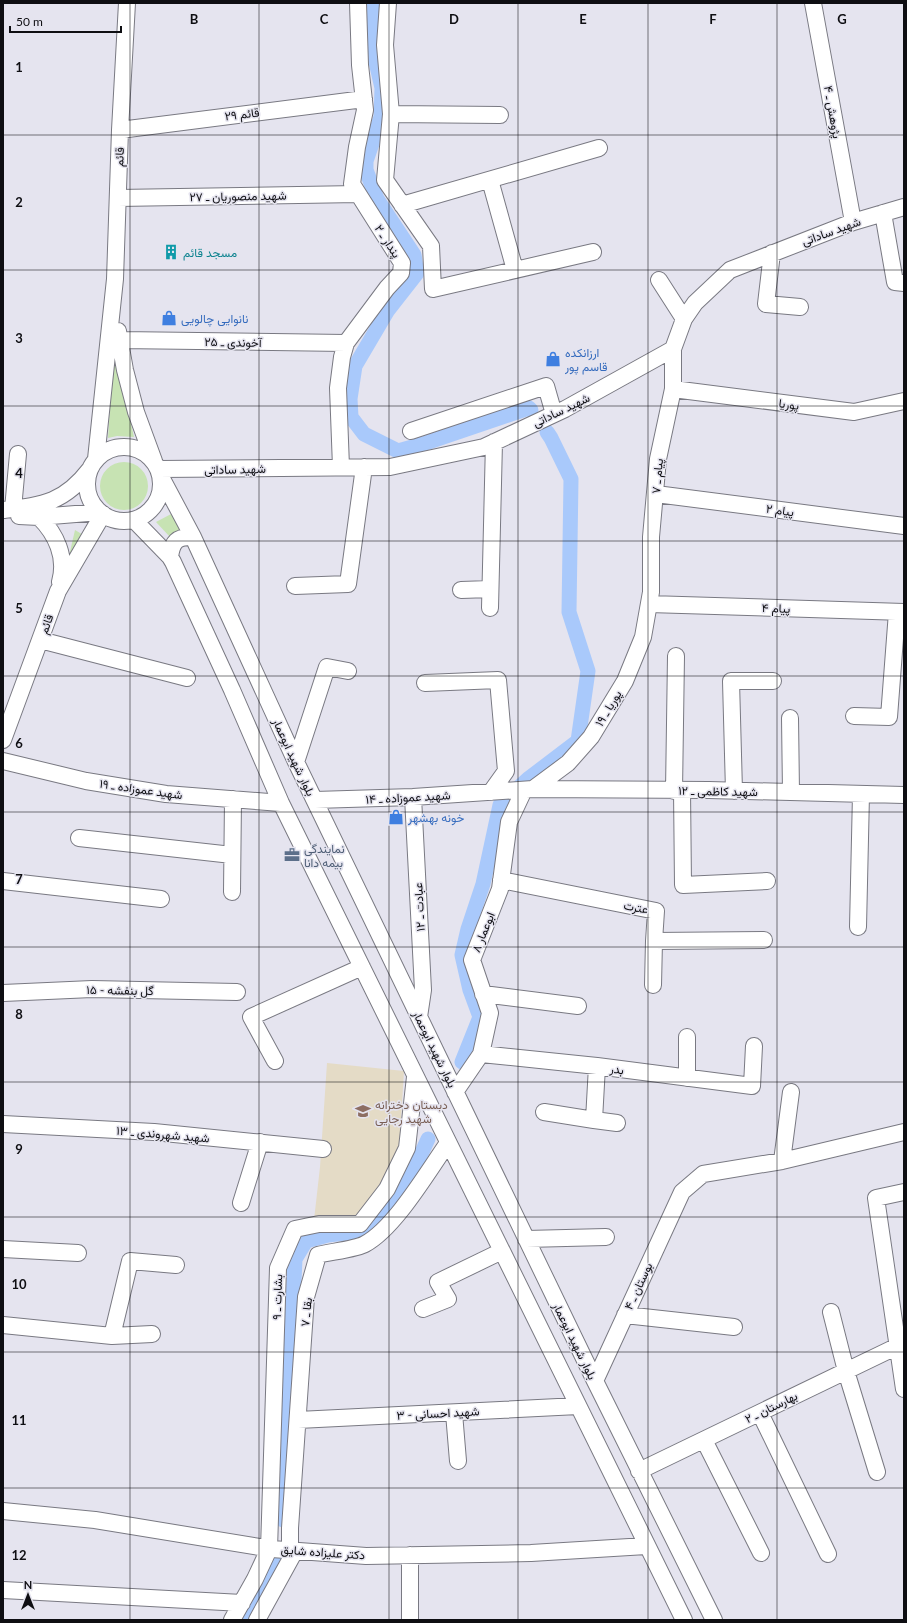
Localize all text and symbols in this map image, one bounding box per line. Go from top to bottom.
scale bar [10,8,121,34]
text: B [190,11,199,27]
text: C [320,11,329,27]
text: D [449,11,459,27]
text: E [579,11,587,27]
text: F [709,11,717,27]
text: G [837,11,847,27]
text: 50 m [16,14,43,29]
text: 1 [15,59,23,75]
street label: پژوهش ـ ۴ [820,84,845,140]
street label: قائم ۲۹ [224,104,260,125]
street label: قائم [111,147,128,167]
street label: شهید منصوریان ـ ۲۷ [189,188,287,205]
text: 2 [15,194,23,210]
street label: شهید ساداتی [799,213,863,250]
street label: پندار ـ ۲ [371,221,404,261]
building icon: مسجد قائم [162,243,180,261]
place label: مسجد قائم [183,245,237,261]
shop icon: نانوایی چالویی [160,309,178,327]
place label: نانوایی چالویی [181,311,248,327]
text: 3 [15,330,23,346]
street label: آخوندی ـ ۲۵ [204,334,263,351]
place label: ارزانکده قاسم پور [564,345,608,375]
shop icon: ارزانکده قاسم پور [544,350,562,368]
street label: شهید ساداتی [530,390,593,431]
street label: پوریا [778,395,800,414]
street label: پیام ـ ۷ [648,458,667,494]
street label: شهید ساداتی [204,461,266,478]
text: 4 [15,465,23,481]
street label: پیام ۲ [765,501,795,520]
text: 5 [15,600,23,616]
street label: پیام ۴ [761,600,791,617]
street label: قائم [36,612,57,636]
street label: پوریا ـ ۱۹ [591,687,625,729]
street label: بلوار شهید ابوعمار [268,715,319,799]
text: 6 [15,735,23,751]
street label: شهید عموزاده ـ ۱۹ [98,776,184,803]
street label: شهید کاظمی ـ ۱۲ [678,783,758,800]
street label: شهید عموزاده ـ ۱۴ [365,787,451,808]
shop icon: خونه بهشهر [387,808,405,826]
place label: خونه بهشهر [407,810,464,826]
place label: نمایندگی بیمه دانا [304,841,345,870]
office icon: نمایندگی بیمه دانا [283,846,301,864]
text: 7 [15,871,23,887]
street label: عبادت ـ ۱۲ [410,882,428,932]
street label: عترت [622,897,650,918]
street label: ابوعمار ۸ [468,910,499,955]
street label: گل بنفشه - ۱۵ [86,982,154,999]
text: 8 [15,1006,23,1022]
street label: بلوار شهید ابوعمار [409,1007,460,1090]
street label: بدر [608,1060,625,1078]
place label: دبستان دخترانه شهید رجایی [375,1097,448,1127]
school or university icon: دبستان دخترانه شهید رجایی [354,1102,372,1120]
street label: شهید شهروندی ـ ۱۳ [116,1122,210,1147]
text: 9 [15,1141,23,1157]
street label: بوستان ـ ۴ [621,1260,656,1312]
street label: بشارت ـ ۹ [269,1274,286,1320]
text: 10 [11,1276,27,1292]
street label: بقا ـ ۷ [297,1297,315,1327]
street label: بلوار شهید ابوعمار [549,1299,600,1382]
street label: بهارستان ـ ۲ [742,1388,800,1427]
street label: شهید احسانی - ۳ [396,1403,480,1424]
text: 11 [11,1412,27,1428]
street label: دکتر علیزاده شایق [280,1542,366,1563]
text: 12 [11,1547,27,1563]
north arrow [8,1575,48,1615]
text: N [24,1578,32,1591]

